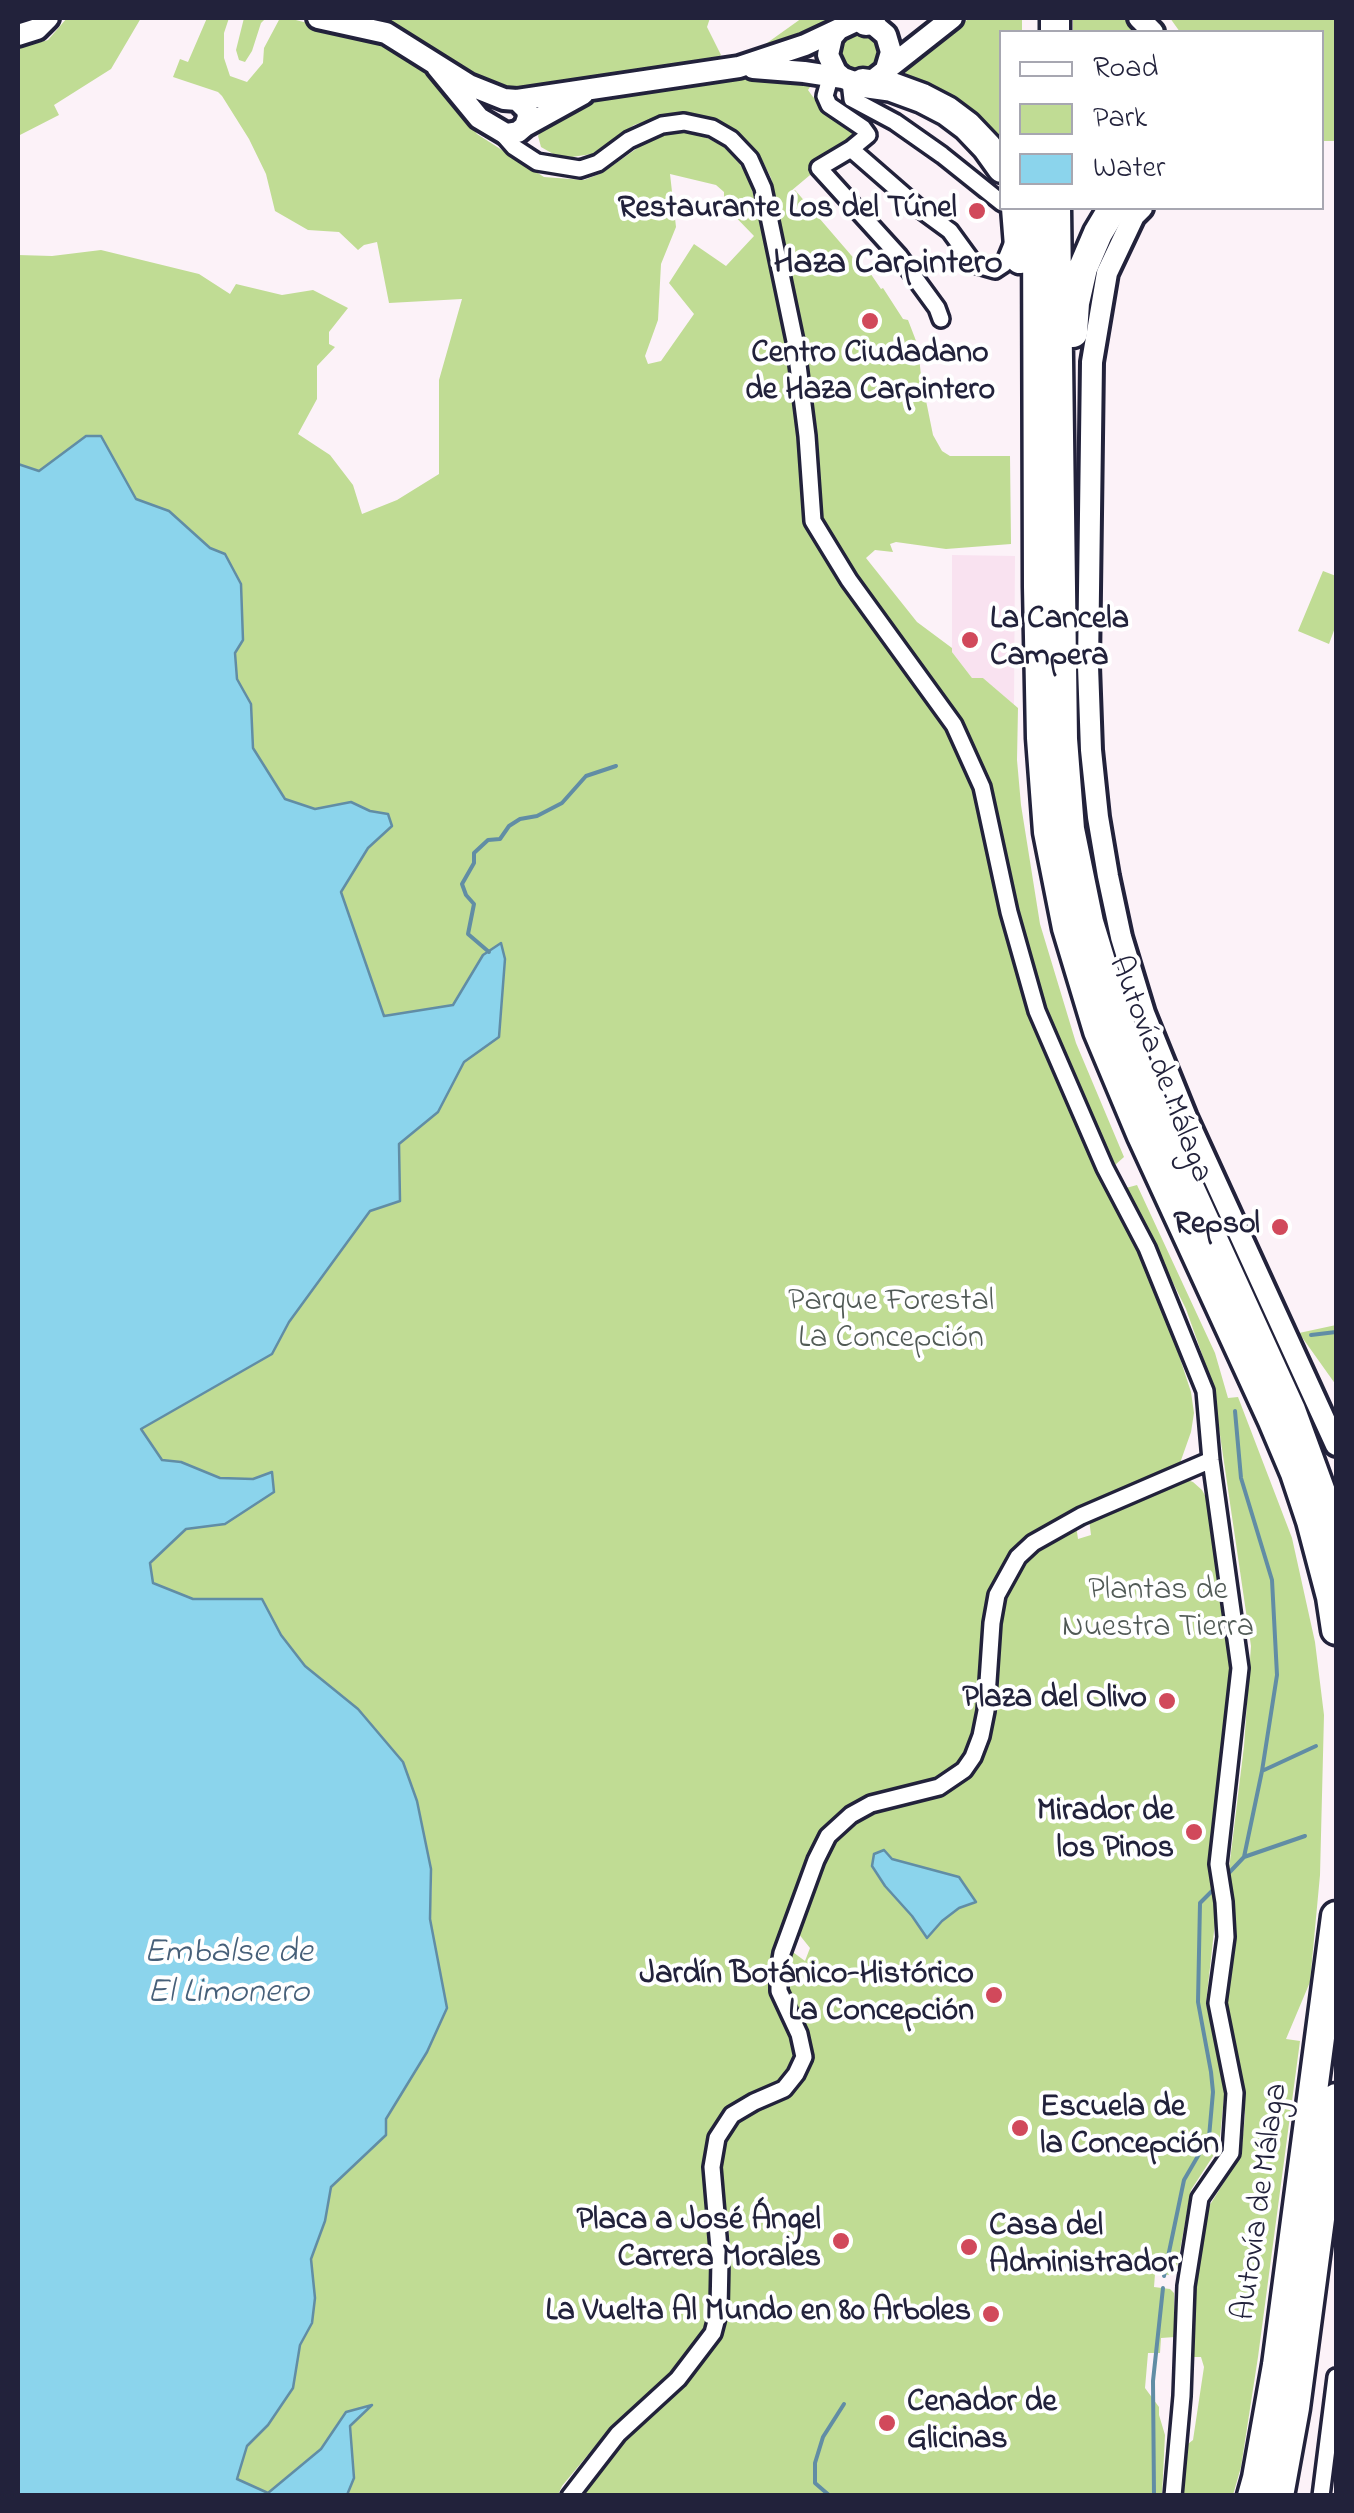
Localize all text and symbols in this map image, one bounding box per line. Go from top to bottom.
legend [999,30,1324,210]
text: Road [1093,47,1158,91]
text: Park [1093,97,1147,141]
text: Water [1093,147,1165,191]
place label: Restaurante Los del Túnel [618,192,957,230]
marker: Restaurante Los del Túnel [966,200,988,222]
district label: Haza Carpintero [773,245,1003,287]
marker: Centro Ciudadano de Haza Carpintero [859,310,881,332]
place label: Centro Ciudadano de Haza Carpintero [745,337,995,412]
place label: La Cancela Campera [990,603,1129,678]
marker: La Cancela Campera [959,629,981,651]
street label: Autovía de Málaga [1097,952,1219,1188]
place label: Repsol [1173,1208,1260,1246]
marker: Repsol [1269,1216,1291,1238]
park label: Parque Forestal La Concepción [788,1285,994,1360]
park label: Plantas de Nuestra Tierra [1062,1574,1254,1649]
place label: Plaza del Olivo [962,1682,1147,1720]
marker: Plaza del Olivo [1156,1690,1178,1712]
place label: Mirador de los Pinos [1037,1795,1174,1870]
marker: Mirador de los Pinos [1183,1821,1205,1843]
water label: Embalse de El Limonero [143,1934,313,2016]
place label: Jardín Botánico-Histórico La Concepción [640,1958,974,2033]
marker: Jardín Botánico-Histórico La Concepción [983,1984,1005,2006]
street label: Autovía de Málaga [1227,2081,1299,2323]
place label: Escuela de la Concepción [1040,2091,1219,2166]
marker: Escuela de la Concepción [1009,2117,1031,2139]
place label: Placa a José Ángel Carrera Morales [576,2204,821,2279]
place label: Casa del Administrador [989,2210,1178,2285]
marker: Placa a José Ángel Carrera Morales [830,2230,852,2252]
marker: Casa del Administrador [958,2236,980,2258]
place label: La Vuelta Al Mundo en 80 Arboles [546,2295,971,2333]
marker: La Vuelta Al Mundo en 80 Arboles [980,2303,1002,2325]
place label: Cenador de Glicinas [907,2386,1057,2461]
marker: Cenador de Glicinas [876,2412,898,2434]

